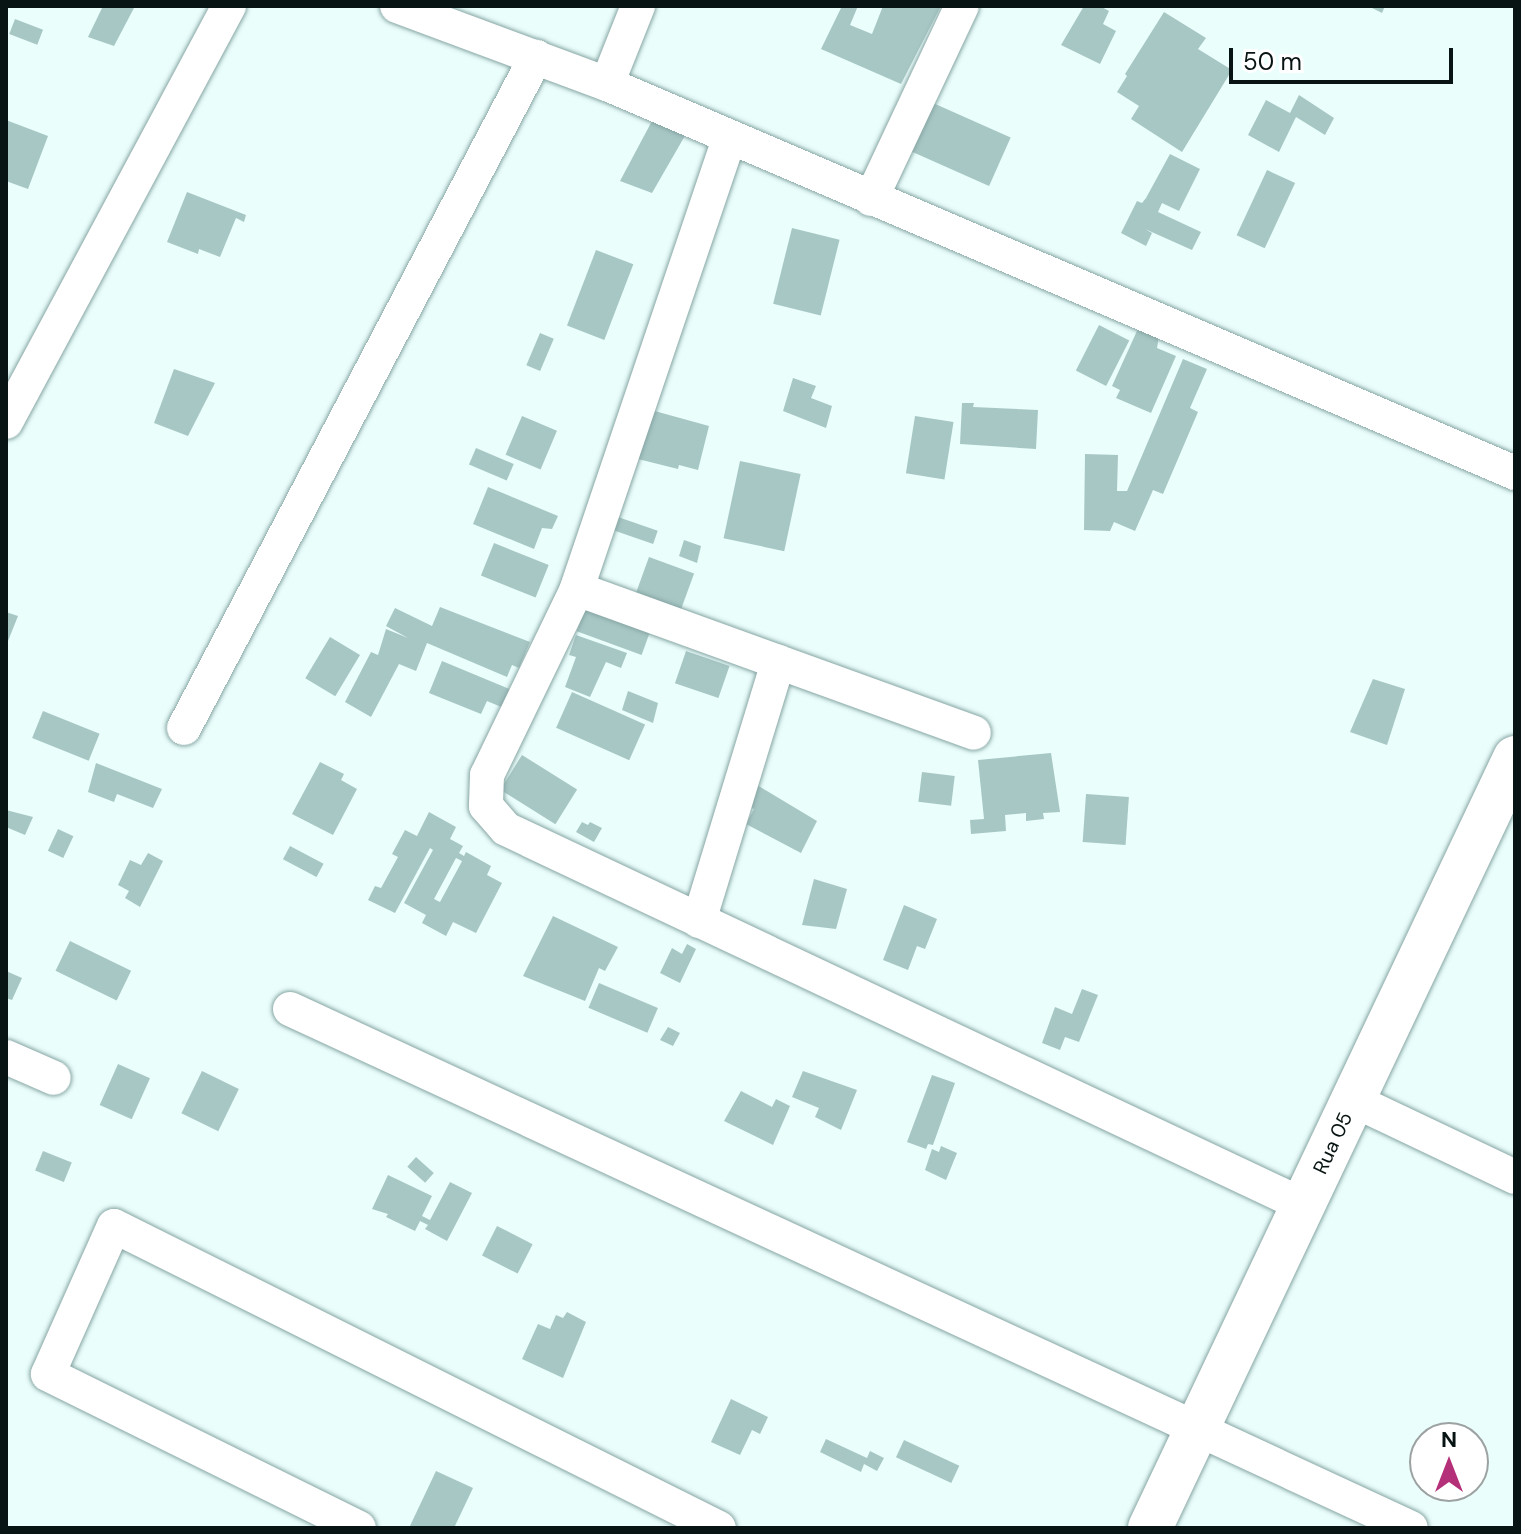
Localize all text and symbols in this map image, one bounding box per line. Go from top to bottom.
scale bar [1233,32,1457,82]
text: 50 m [1243,46,1302,77]
street label: Rua 05 [1308,1108,1358,1178]
north arrow [1409,1422,1489,1502]
text: N [1441,1425,1457,1454]

